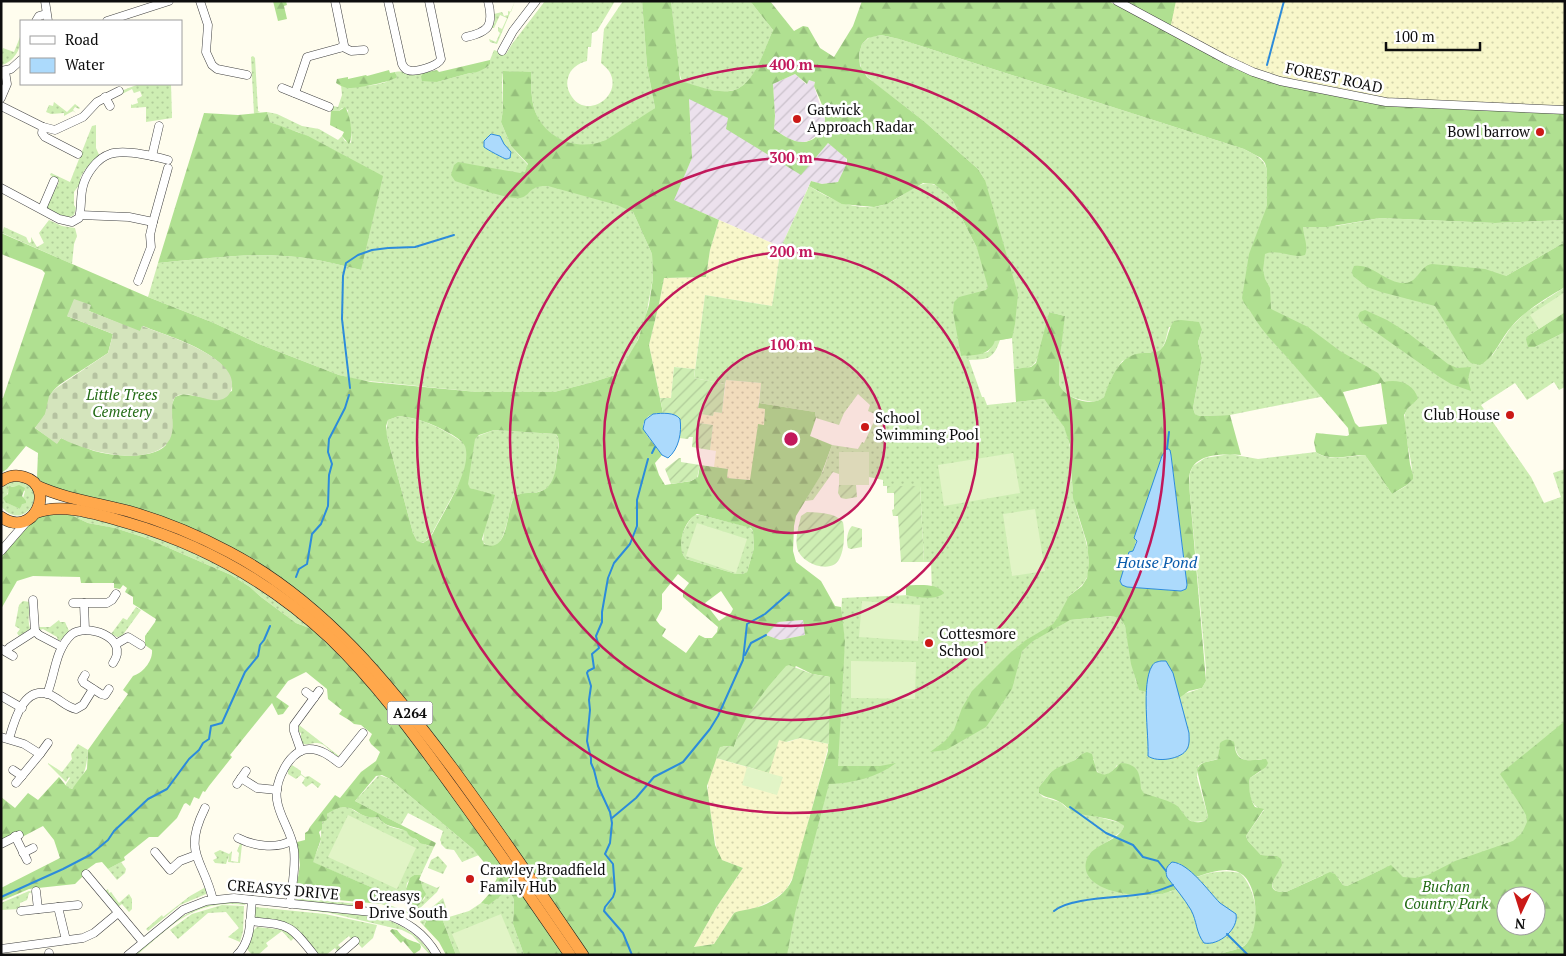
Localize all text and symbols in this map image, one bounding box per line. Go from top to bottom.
legend [20,20,182,85]
scale bar [1386,20,1480,52]
text: 100 m [1394,26,1435,46]
text: Road [65,29,98,49]
text: Water [65,54,105,74]
text: 400 m [769,54,813,74]
street label: FOREST ROAD [1284,57,1385,97]
place label: Gatwick Approach Radar [807,99,914,136]
marker: Gatwick Approach Radar [791,113,803,125]
place label: Bowl barrow [1447,121,1531,141]
marker: Bowl barrow [1534,126,1546,138]
text: 300 m [769,147,813,167]
text: 200 m [769,241,813,261]
text: 100 m [769,334,813,354]
park label: Little Trees Cemetery [85,384,158,421]
place label: Club House [1424,404,1500,424]
place label: School Swimming Pool [875,407,979,444]
marker: Club House [1504,409,1516,421]
marker: School Swimming Pool [859,421,871,433]
centre of rings [782,430,800,448]
water label: House Pond [1116,551,1198,573]
place label: Cottesmore School [939,623,1016,660]
marker: Cottesmore School [923,637,935,649]
road number: A264 [388,701,432,724]
place label: Crawley Broadfield Family Hub [480,859,606,896]
marker: Crawley Broadfield Family Hub [464,873,476,885]
street label: CREASYS DRIVE [226,874,340,904]
park label: Buchan Country Park [1404,876,1489,913]
place label: Creasys Drive South [369,885,448,922]
north arrow [1496,886,1546,936]
marker: Creasys Drive South [353,899,365,911]
text: N [1514,915,1526,934]

